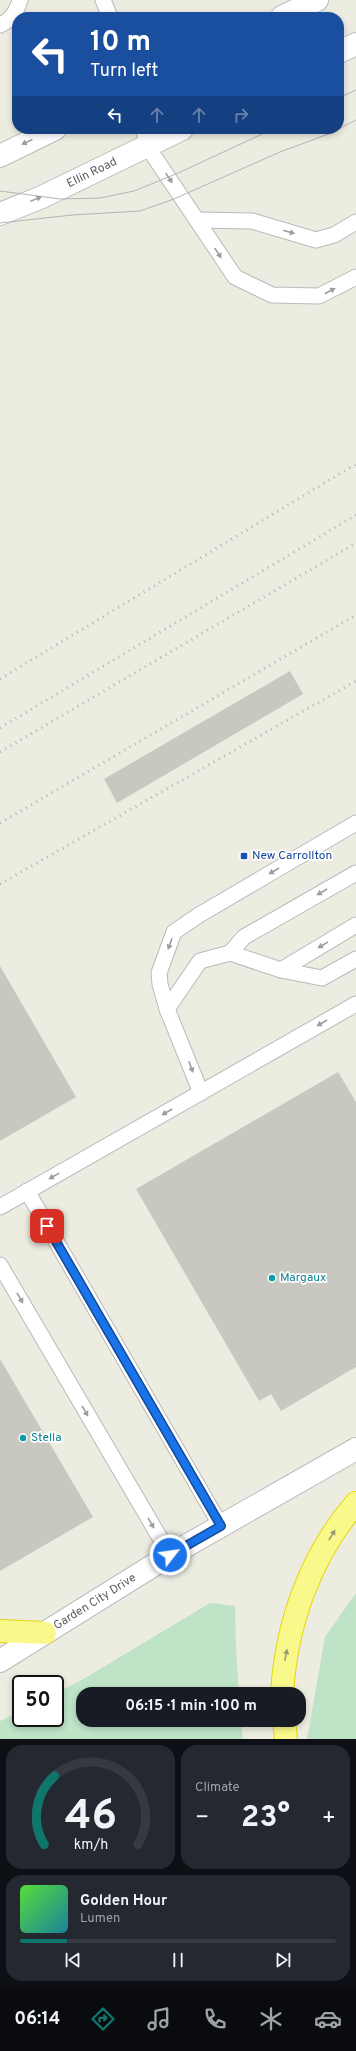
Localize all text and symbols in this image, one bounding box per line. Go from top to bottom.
text: 10 m [90,25,151,61]
icon: left [24,28,76,80]
text: Turn left [90,60,158,83]
icon: left [104,104,126,126]
icon: ahead [146,104,168,126]
icon: ahead [188,104,210,126]
icon: right [230,104,252,126]
one-way arrow [22,139,33,146]
street label: Ellin Road [64,154,120,192]
one-way arrow [165,173,173,183]
one-way arrow [31,196,43,202]
one-way arrow [284,229,296,235]
one-way arrow [214,247,222,258]
one-way arrow [324,287,336,294]
place label: New Carrollton [252,848,332,864]
marker: New Carrollton [239,851,249,861]
one-way arrow [268,867,280,874]
one-way arrow [316,889,328,896]
one-way arrow [167,939,173,951]
one-way arrow [317,941,329,948]
one-way arrow [316,1020,328,1027]
one-way arrow [188,1061,194,1072]
one-way arrow [161,1109,173,1115]
one-way arrow [48,1173,60,1179]
pin [30,1209,64,1243]
icon: arrive [36,1215,58,1237]
place label: Margaux [280,1270,326,1286]
marker: Margaux [267,1273,277,1283]
one-way arrow [16,1292,23,1304]
one-way arrow [82,1405,89,1417]
place label: Stella [31,1430,62,1446]
marker: Stella [18,1433,28,1443]
one-way arrow [147,1517,154,1529]
one-way arrow [328,1530,336,1540]
position arrow [149,1534,191,1576]
street label: Garden City Drive [51,1570,139,1634]
one-way arrow [283,1649,289,1661]
speed limit sign: 50 [12,1675,64,1727]
text: 06:15 · 1 min · 100 m [125,1697,257,1716]
text: Climate [195,1780,240,1796]
text: 46 [64,1791,117,1844]
text: 23° [241,1800,290,1837]
text: − [195,1805,209,1832]
text: + [322,1805,336,1832]
text: km/h [73,1836,108,1854]
text: Golden Hour [80,1892,167,1911]
text: Lumen [80,1911,120,1927]
icon: previous [62,1949,84,1971]
icon: pause [167,1949,189,1971]
icon: next [272,1949,294,1971]
icon: directions [89,2005,117,2033]
icon: music [145,2005,173,2033]
icon: phone [201,2005,229,2033]
icon: climate [257,2005,285,2033]
icon: car [314,2005,342,2033]
text: 06:14 [14,2008,60,2031]

